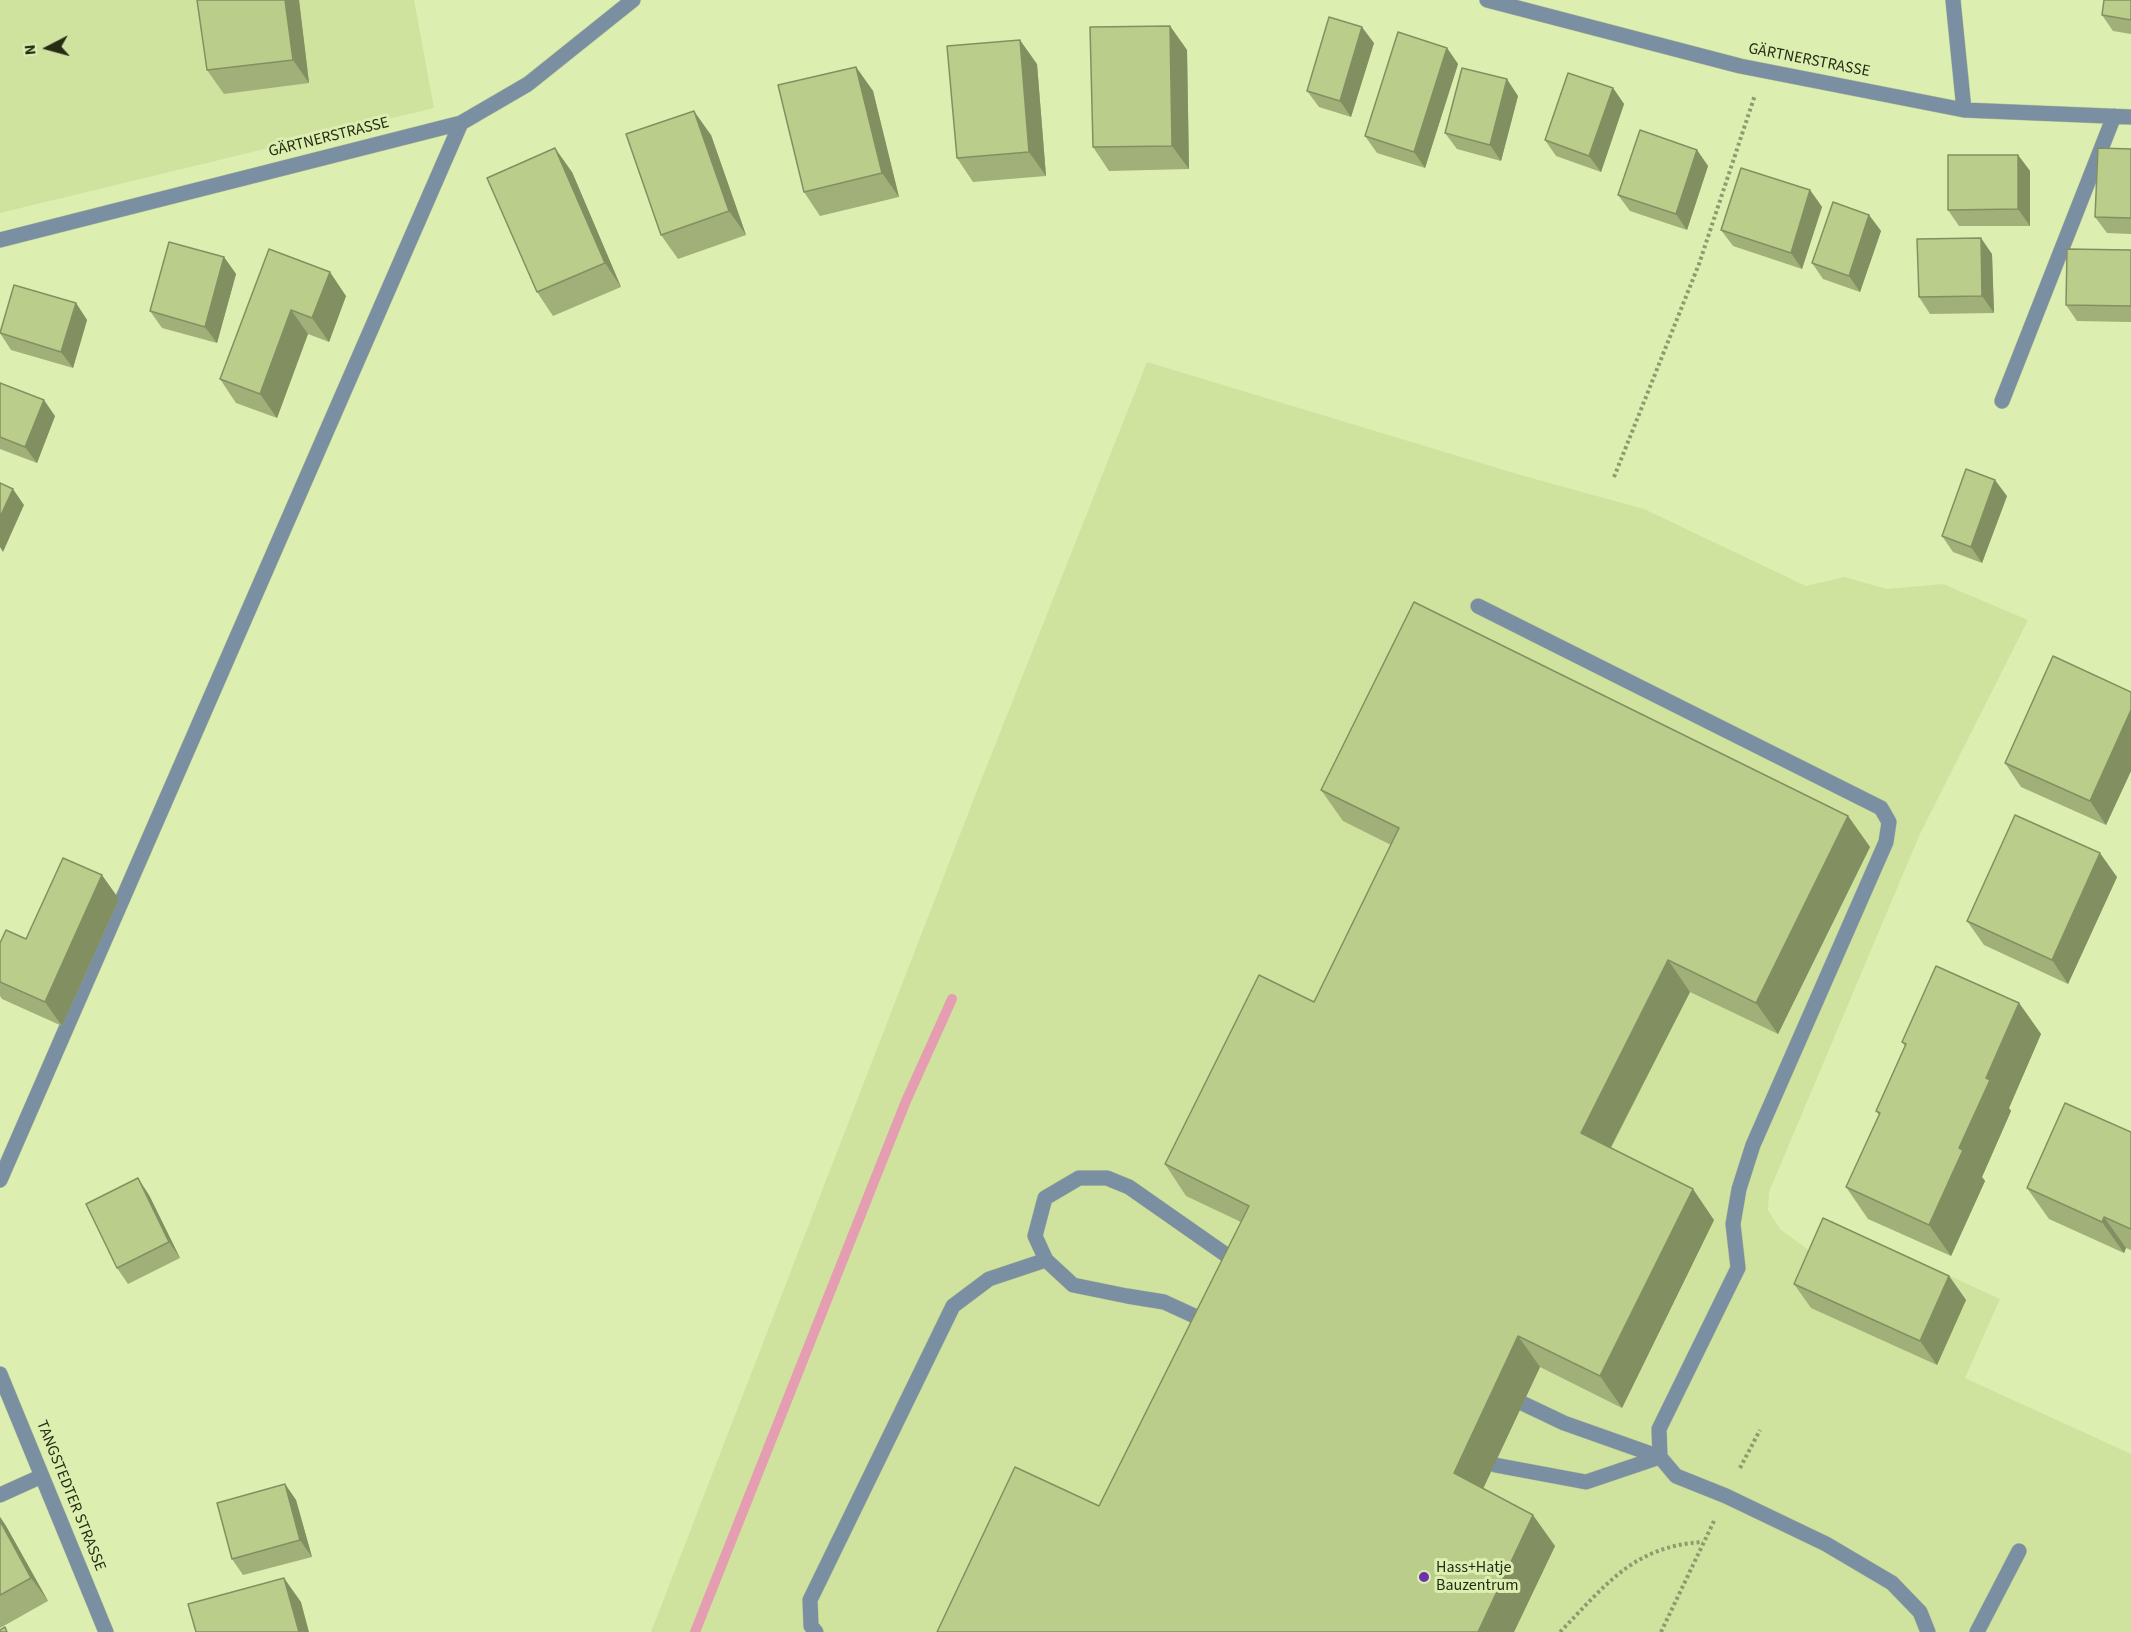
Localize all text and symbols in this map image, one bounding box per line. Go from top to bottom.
north arrow [18,18,78,78]
street label: GÄRTNERSTRASSE [1747,40,1871,82]
text: N [19,43,42,56]
street label: GÄRTNERSTRASSE [267,114,391,162]
street label: TANGSTEDTER STRASSE [31,1418,109,1574]
place label: Hass+Hatje Bauzentrum [1436,1558,1518,1596]
marker: Hass+Hatje Bauzentrum [1417,1570,1431,1584]

